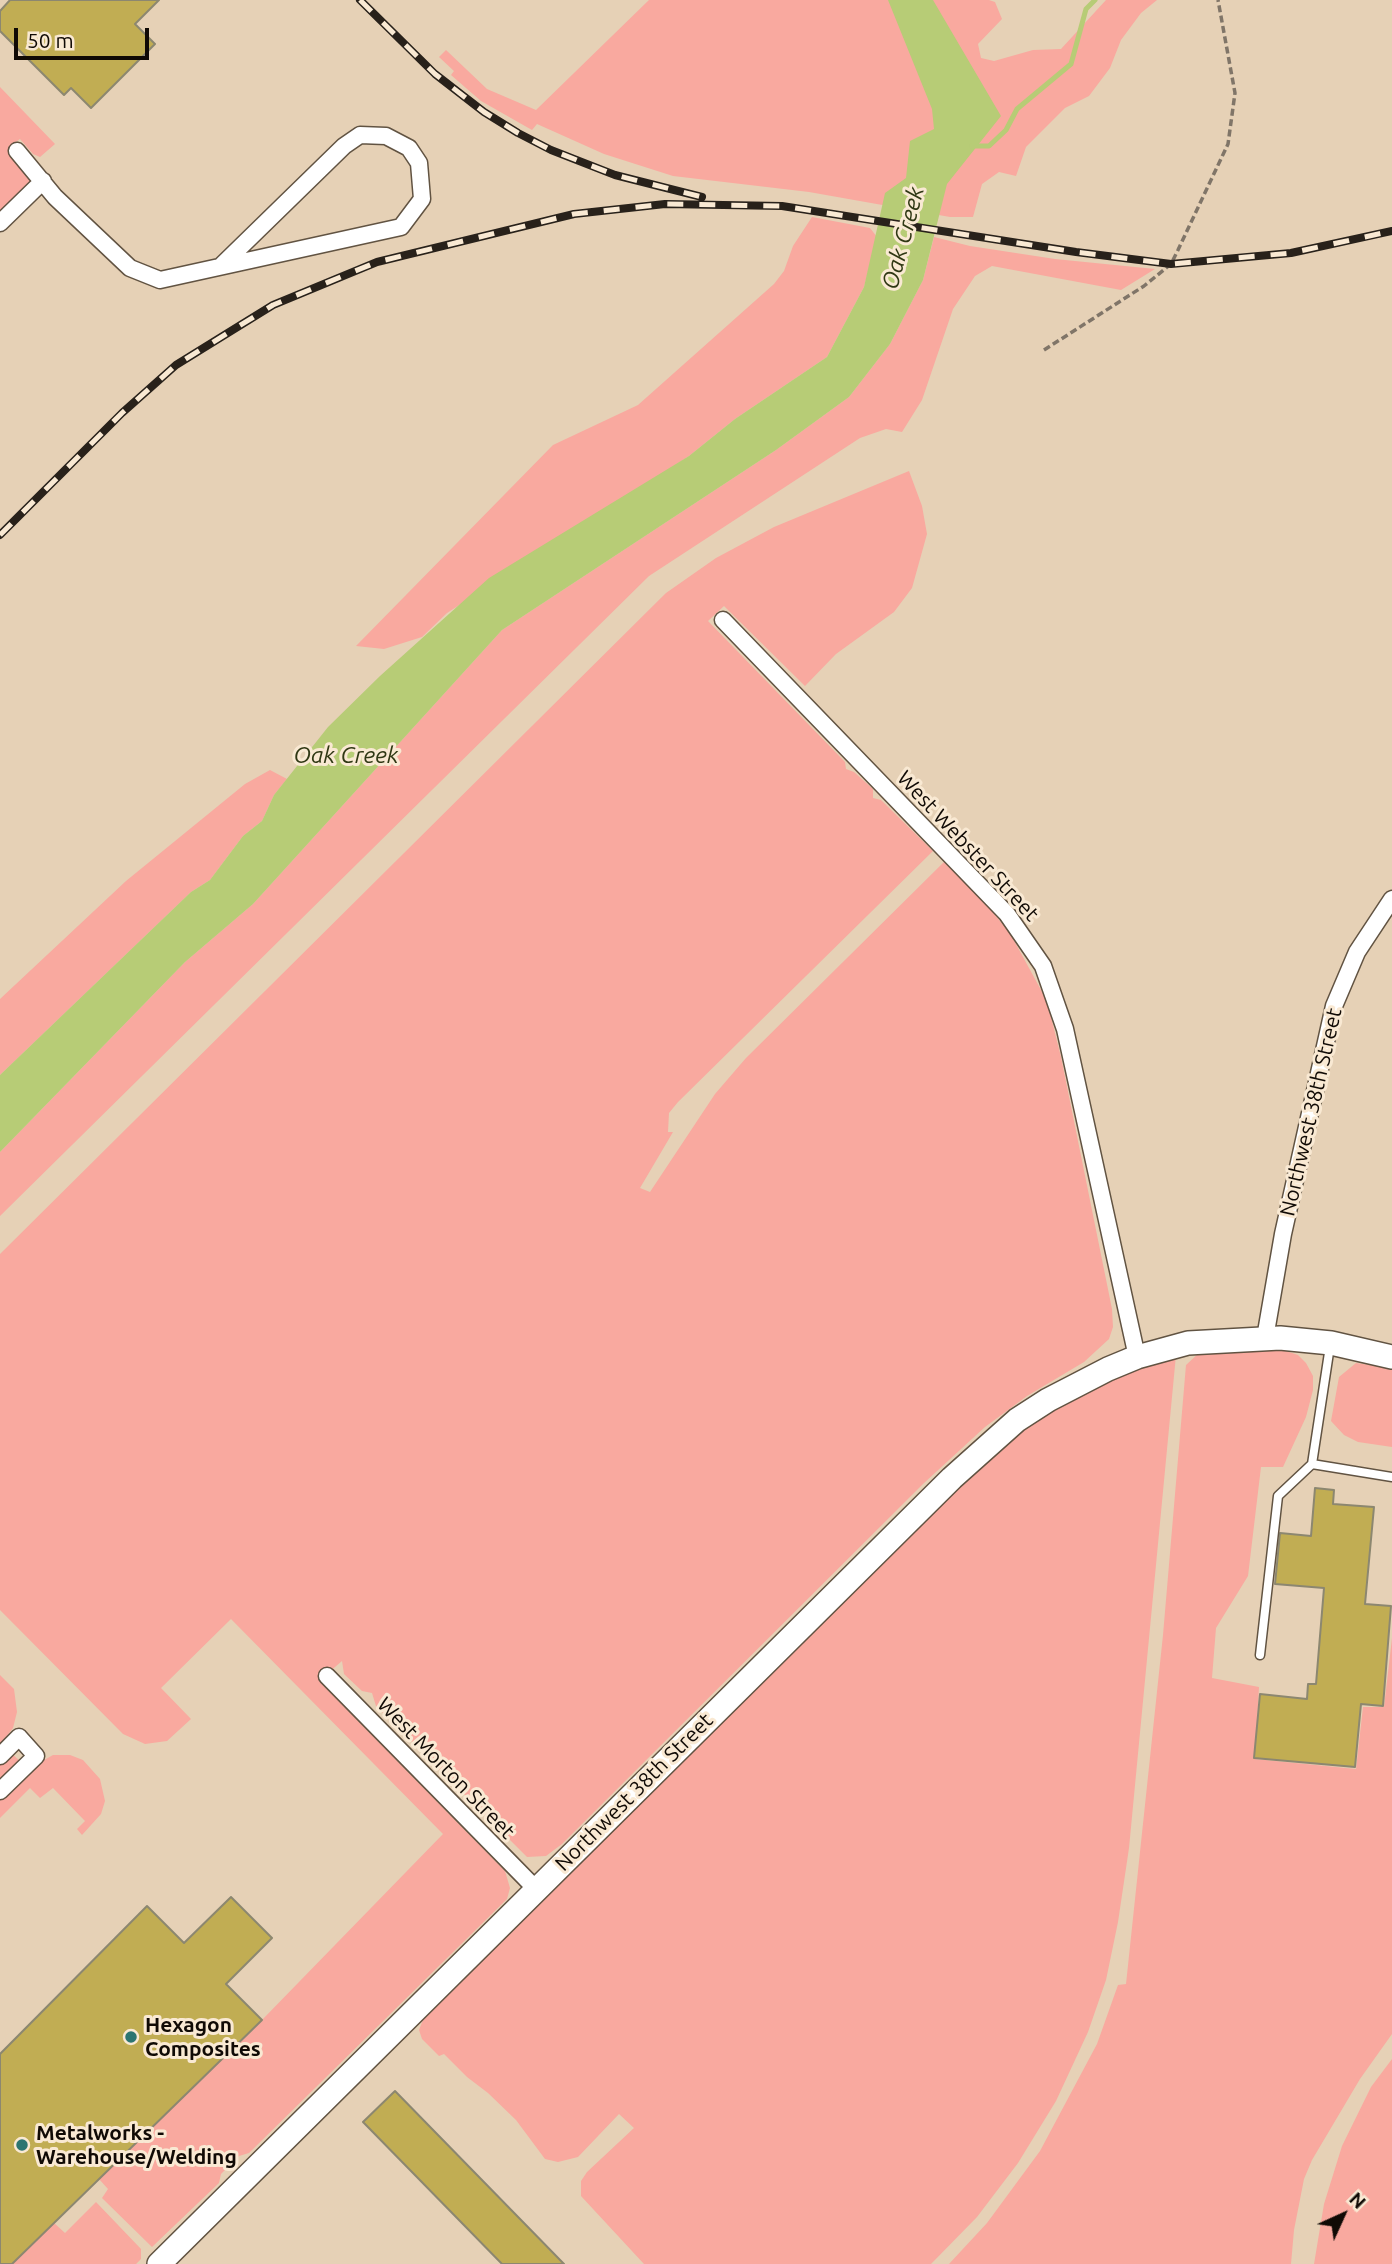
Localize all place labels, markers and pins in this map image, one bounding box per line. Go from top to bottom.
place label: Hexagon Composites [145,2012,261,2062]
marker: Hexagon Composites [123,2029,139,2045]
place label: Metalworks - Warehouse/Welding [36,2120,237,2170]
marker: Metalworks - Warehouse/Welding [14,2137,30,2153]

